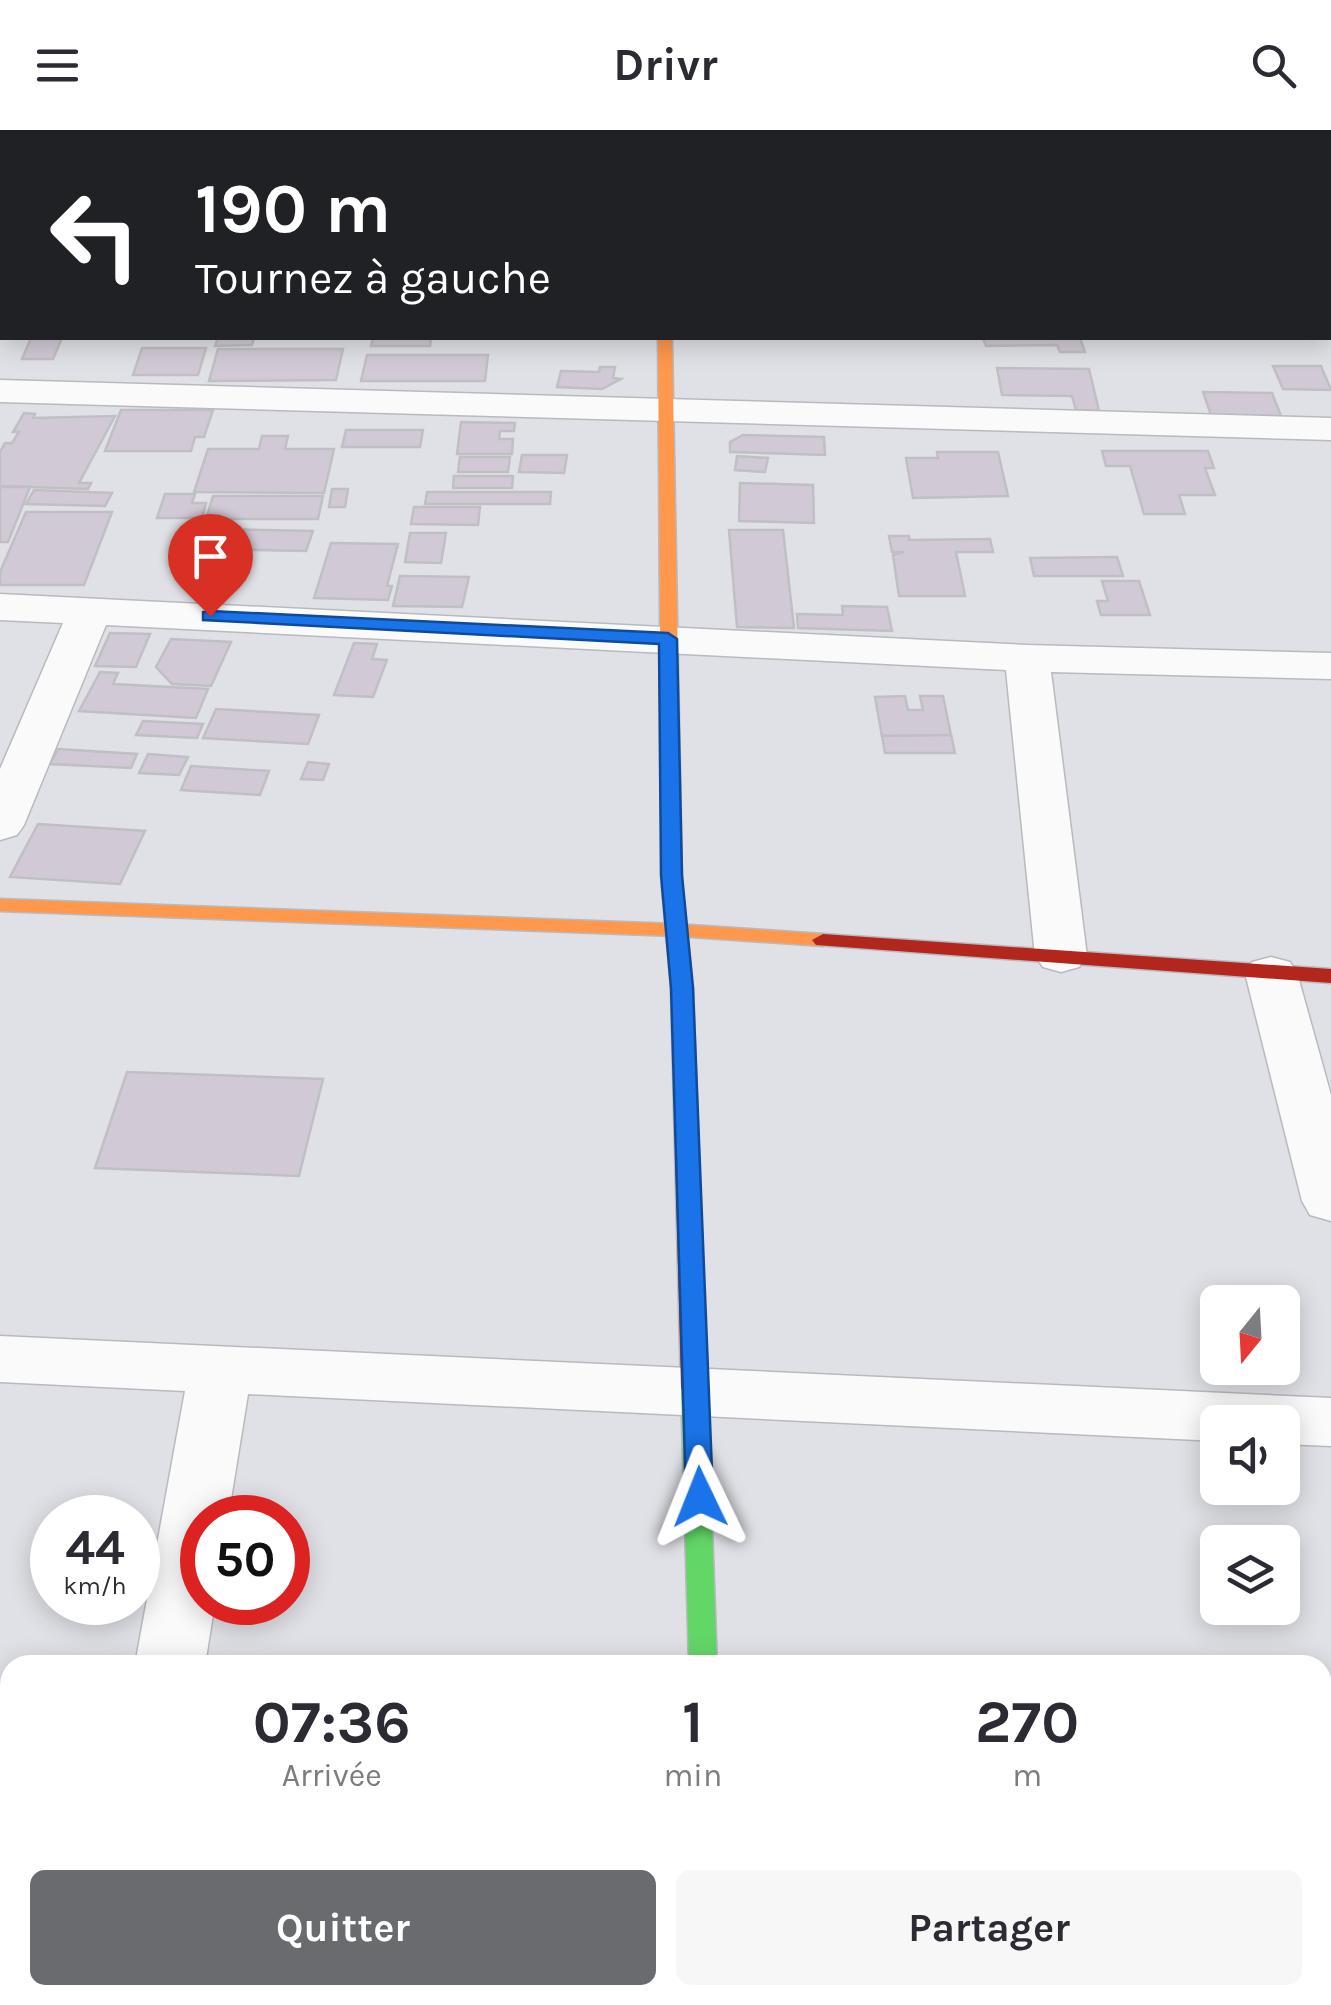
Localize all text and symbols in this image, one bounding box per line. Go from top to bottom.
icon: menu [30,38,85,93]
icon: search [1246,38,1301,93]
text: Drivr [613,39,718,91]
text: 190 m [195,168,391,250]
icon: left [30,170,160,300]
text: Tournez à gauche [195,252,551,304]
pin [168,514,253,617]
icon: arrive [183,529,238,584]
north arrow [1200,1285,1300,1385]
map controls [1200,1285,1300,1625]
button: sound [1200,1405,1300,1505]
position arrow [648,1445,752,1549]
speed limit sign: 50 [180,1495,310,1625]
text: 44 [65,1518,125,1577]
button: layers [1200,1525,1300,1625]
text: km/h [63,1571,127,1600]
text: 07:36 [253,1687,411,1757]
text: 1 [682,1687,704,1757]
text: 270 [975,1687,1079,1757]
text: Arrivée [282,1757,382,1794]
text: min [663,1757,722,1794]
text: m [1012,1757,1042,1794]
button: Quitter [30,1870,656,1985]
button: Partager [676,1870,1302,1985]

